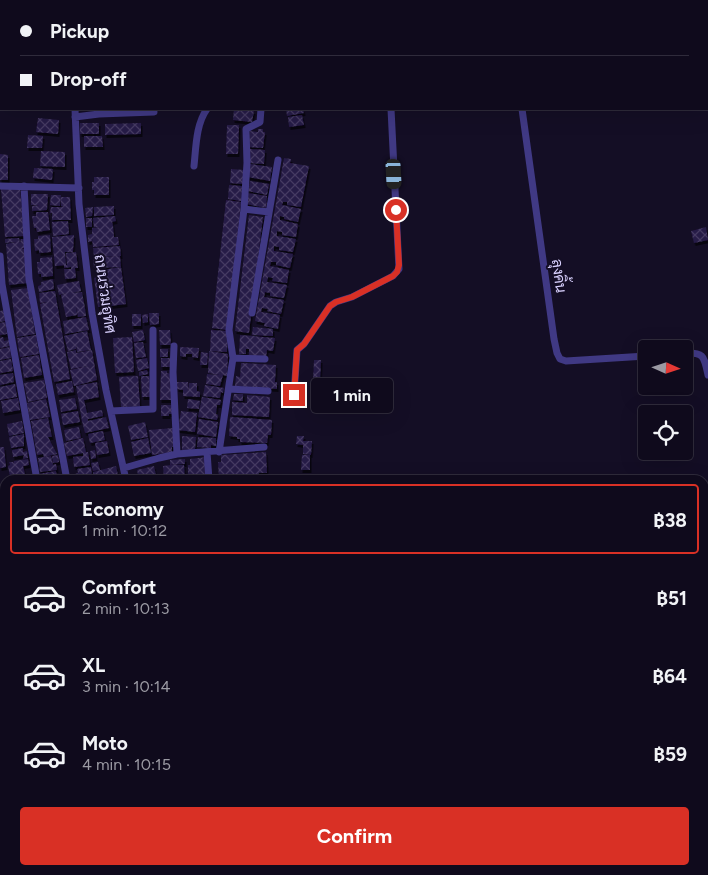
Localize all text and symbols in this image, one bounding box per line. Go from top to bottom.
text: Pickup [50,20,109,43]
text: Drop-off [50,68,127,91]
car [385,159,402,189]
route start [385,199,407,221]
street label: ถนนร่วมอุทิศ [89,253,120,335]
street label: ลุงคิ้น [546,257,576,294]
north arrow [638,340,692,395]
map controls [638,340,693,460]
callout: 1 min [312,378,394,412]
route end [283,384,305,406]
text: 1 min [333,386,371,405]
button: locate [638,405,693,460]
icon: car [22,497,67,542]
text: Economy [82,498,164,521]
text: ฿38 [653,509,687,532]
text: 1 min · 10:12 [82,521,167,540]
icon: car [22,575,67,620]
text: Comfort [82,576,157,599]
text: ฿51 [656,587,687,610]
text: 2 min · 10:13 [82,599,169,618]
icon: car [22,653,67,698]
text: XL [82,654,105,677]
text: ฿64 [652,665,687,688]
text: 3 min · 10:14 [82,677,170,696]
icon: car [22,731,67,776]
text: Moto [82,732,128,755]
text: ฿59 [653,743,687,766]
text: 4 min · 10:15 [82,755,171,774]
button: Confirm [20,807,689,865]

